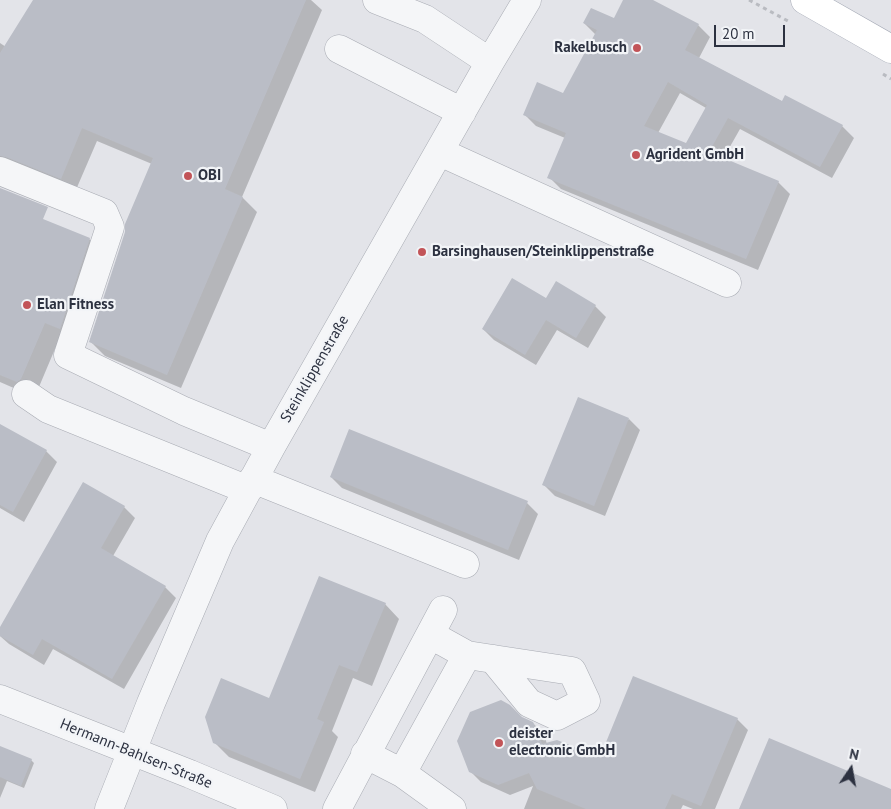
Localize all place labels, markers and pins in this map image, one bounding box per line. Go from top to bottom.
place label: Rakelbusch [554,39,627,57]
marker: Rakelbusch [631,42,643,54]
place label: Agrident GmbH [646,146,744,164]
marker: Agrident GmbH [630,149,642,161]
place label: OBI [198,167,221,185]
marker: OBI [182,170,194,182]
place label: Barsinghausen/Steinklippenstraße [432,243,654,261]
marker: Barsinghausen/Steinklippenstraße [416,246,428,258]
place label: Elan Fitness [37,296,114,314]
marker: Elan Fitness [21,299,33,311]
place label: deister electronic GmbH [509,725,615,760]
marker: deister electronic GmbH [493,737,505,749]

